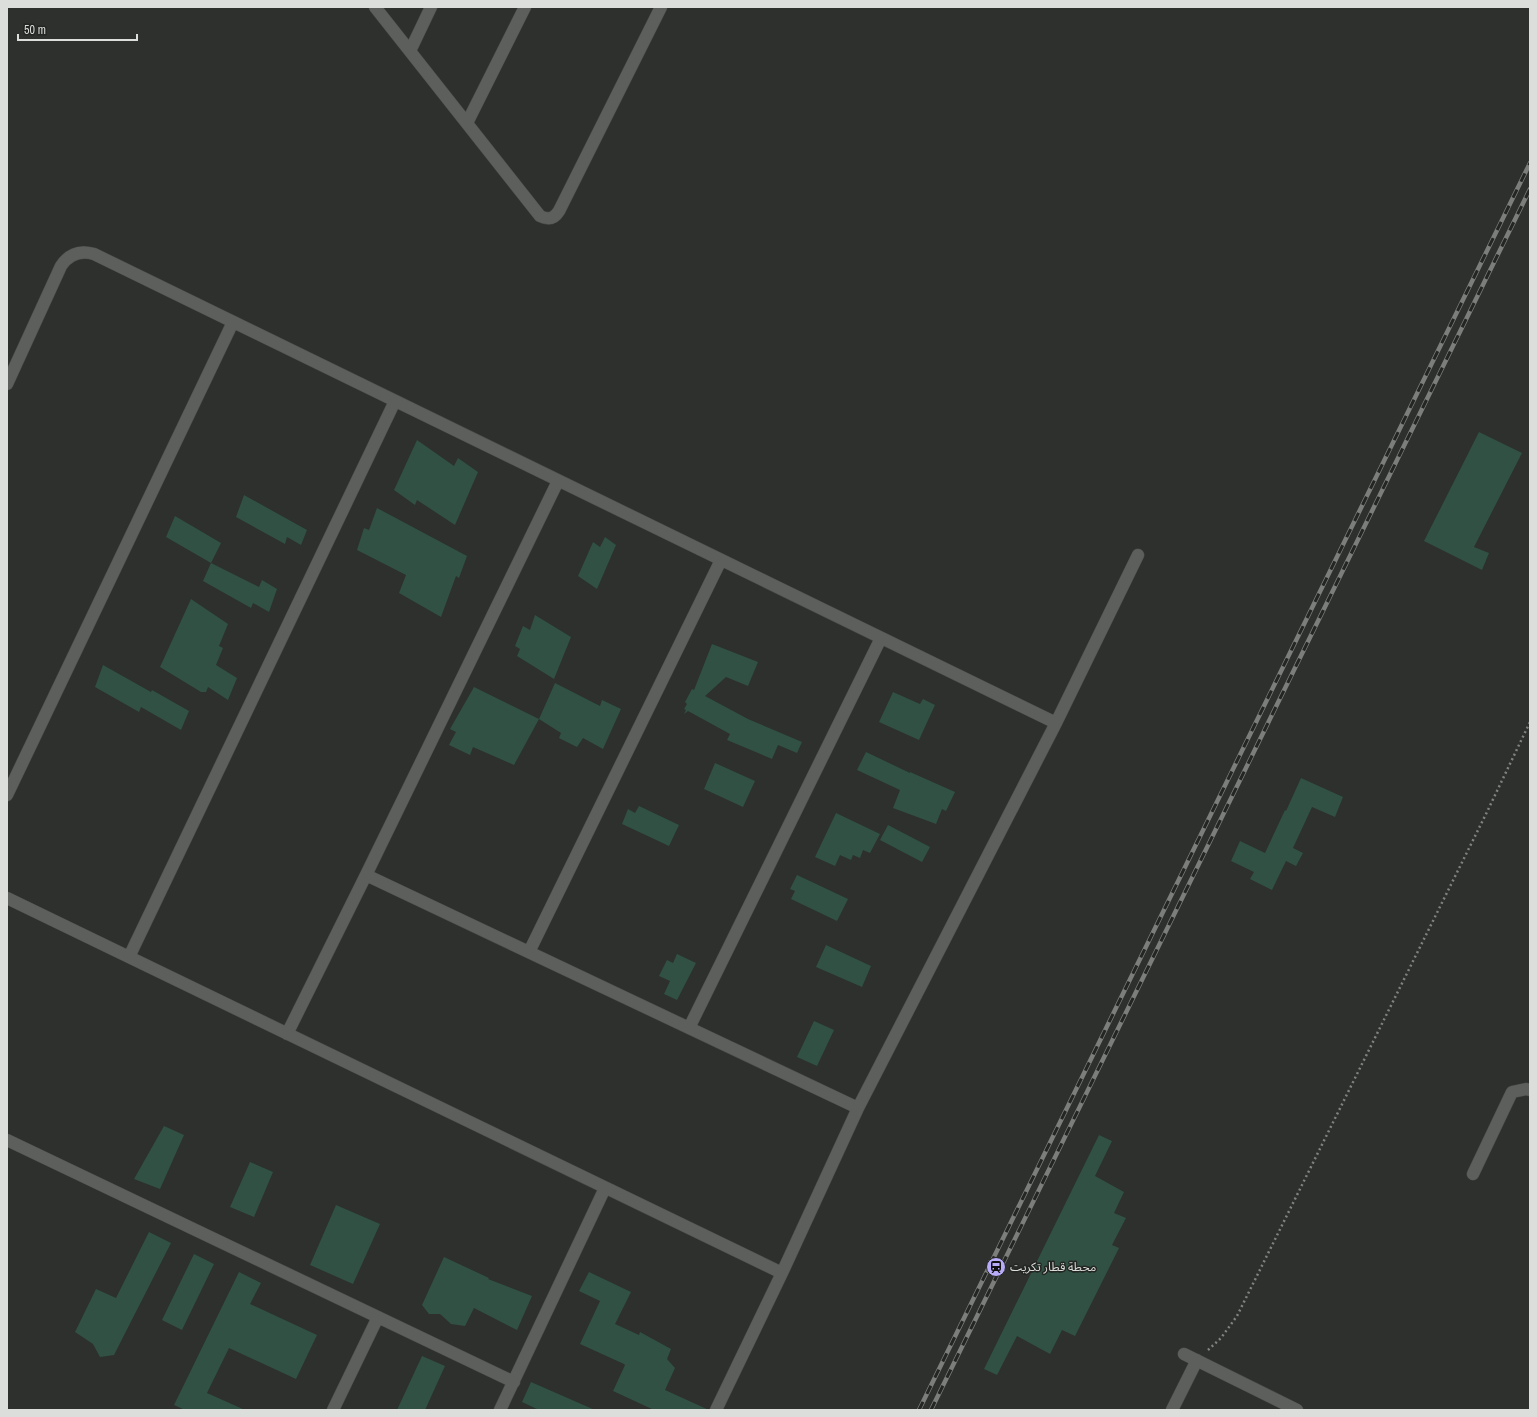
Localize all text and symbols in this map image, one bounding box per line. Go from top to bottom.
scale bar [18,16,137,42]
text: 50 m [24,22,46,38]
station icon: محطة قطار تكريت [985,1256,1007,1278]
place label: محطة قطار تكريت [1010,1259,1096,1275]

